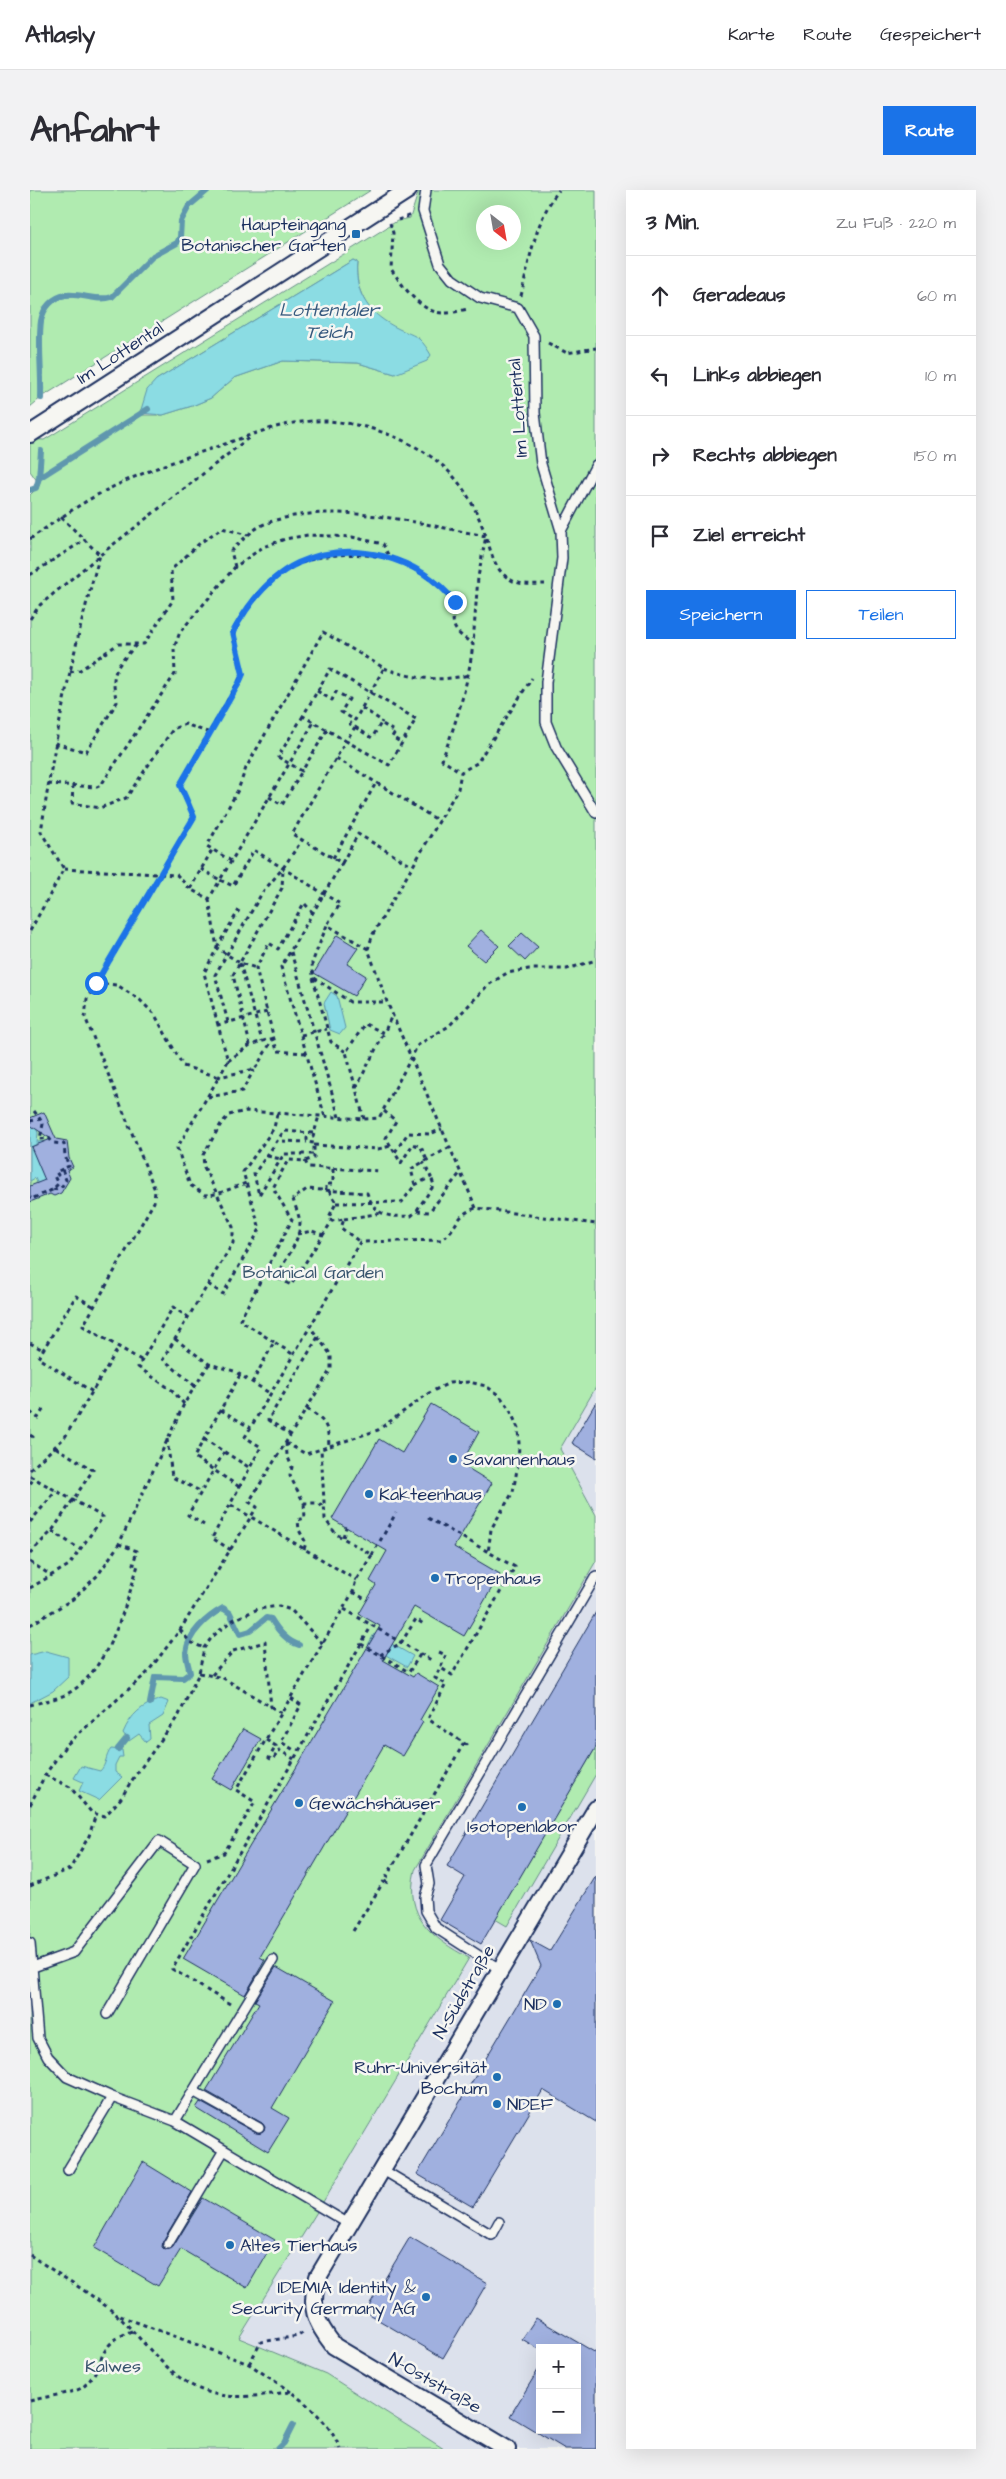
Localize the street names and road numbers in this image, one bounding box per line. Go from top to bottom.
street label: Im Lottental [72,315,168,390]
street label: Im Lottental [502,358,534,458]
street label: N-Südstraße [427,1940,501,2044]
street label: N-Oststraße [384,2346,486,2420]

